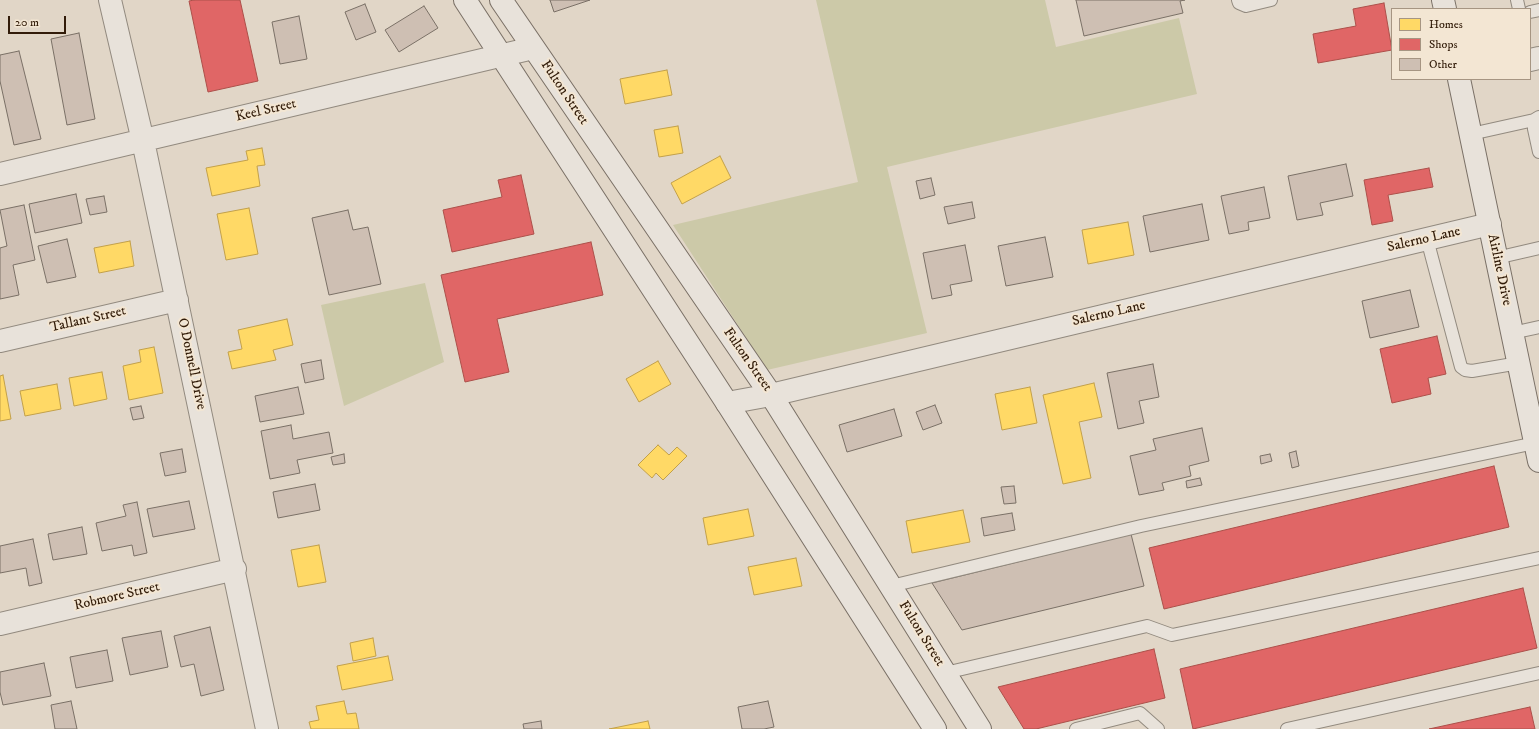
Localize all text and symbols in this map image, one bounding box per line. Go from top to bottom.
scale bar [10,8,68,34]
legend [1391,8,1531,80]
text: 20 m [15,15,39,30]
text: Homes [1429,17,1463,32]
text: Shops [1429,37,1457,52]
text: Other [1429,57,1457,72]
street label: Fulton Street [536,58,592,128]
street label: Keel Street [234,96,298,126]
street label: Salerno Lane [1386,223,1462,257]
street label: Airline Drive [1483,233,1515,307]
street label: Salerno Lane [1071,297,1147,331]
street label: Tallant Street [48,303,128,337]
street label: O Donnell Drive [173,317,209,411]
street label: Fulton Street [719,325,775,395]
street label: Robmore Street [73,579,161,615]
street label: Fulton Street [894,598,948,670]

